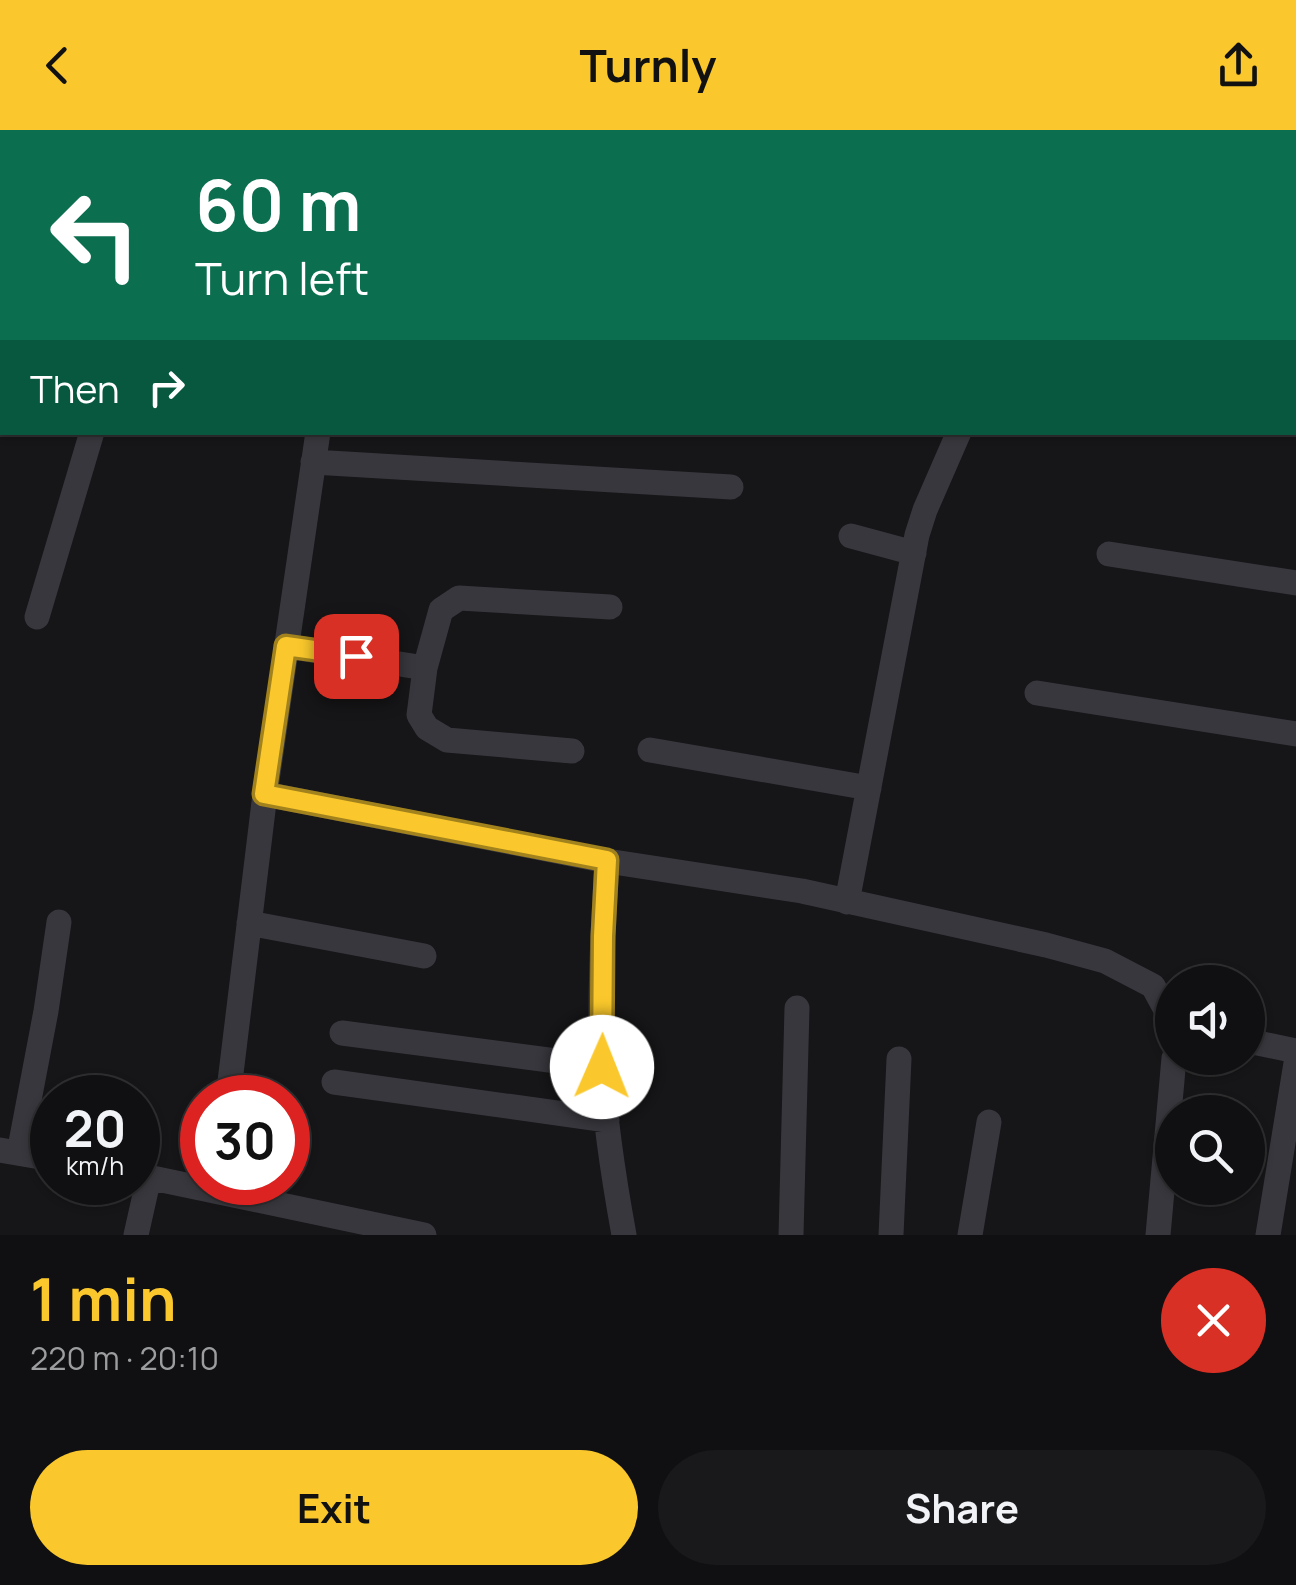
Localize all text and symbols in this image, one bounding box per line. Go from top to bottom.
text: Turnly [579,34,717,96]
icon: back [30,38,85,93]
icon: share [1211,38,1266,93]
text: 60 m [195,156,362,252]
icon: left [30,170,160,300]
text: Turn left [195,247,369,309]
icon: right [139,360,194,415]
text: Then [30,362,119,414]
pin [314,614,399,699]
icon: arrive [329,629,384,684]
map controls [1155,965,1265,1205]
button: sound [1155,965,1265,1075]
position arrow [550,1015,654,1119]
speed limit sign: 30 [180,1075,310,1205]
text: 20 [64,1094,126,1162]
button: search [1155,1095,1265,1205]
text: km/h [66,1148,124,1183]
text: 1 min [30,1257,177,1339]
button: close [1161,1268,1266,1373]
text: 220 m · 20:10 [30,1336,219,1380]
button: Exit [30,1450,638,1565]
button: Share [658,1450,1266,1565]

